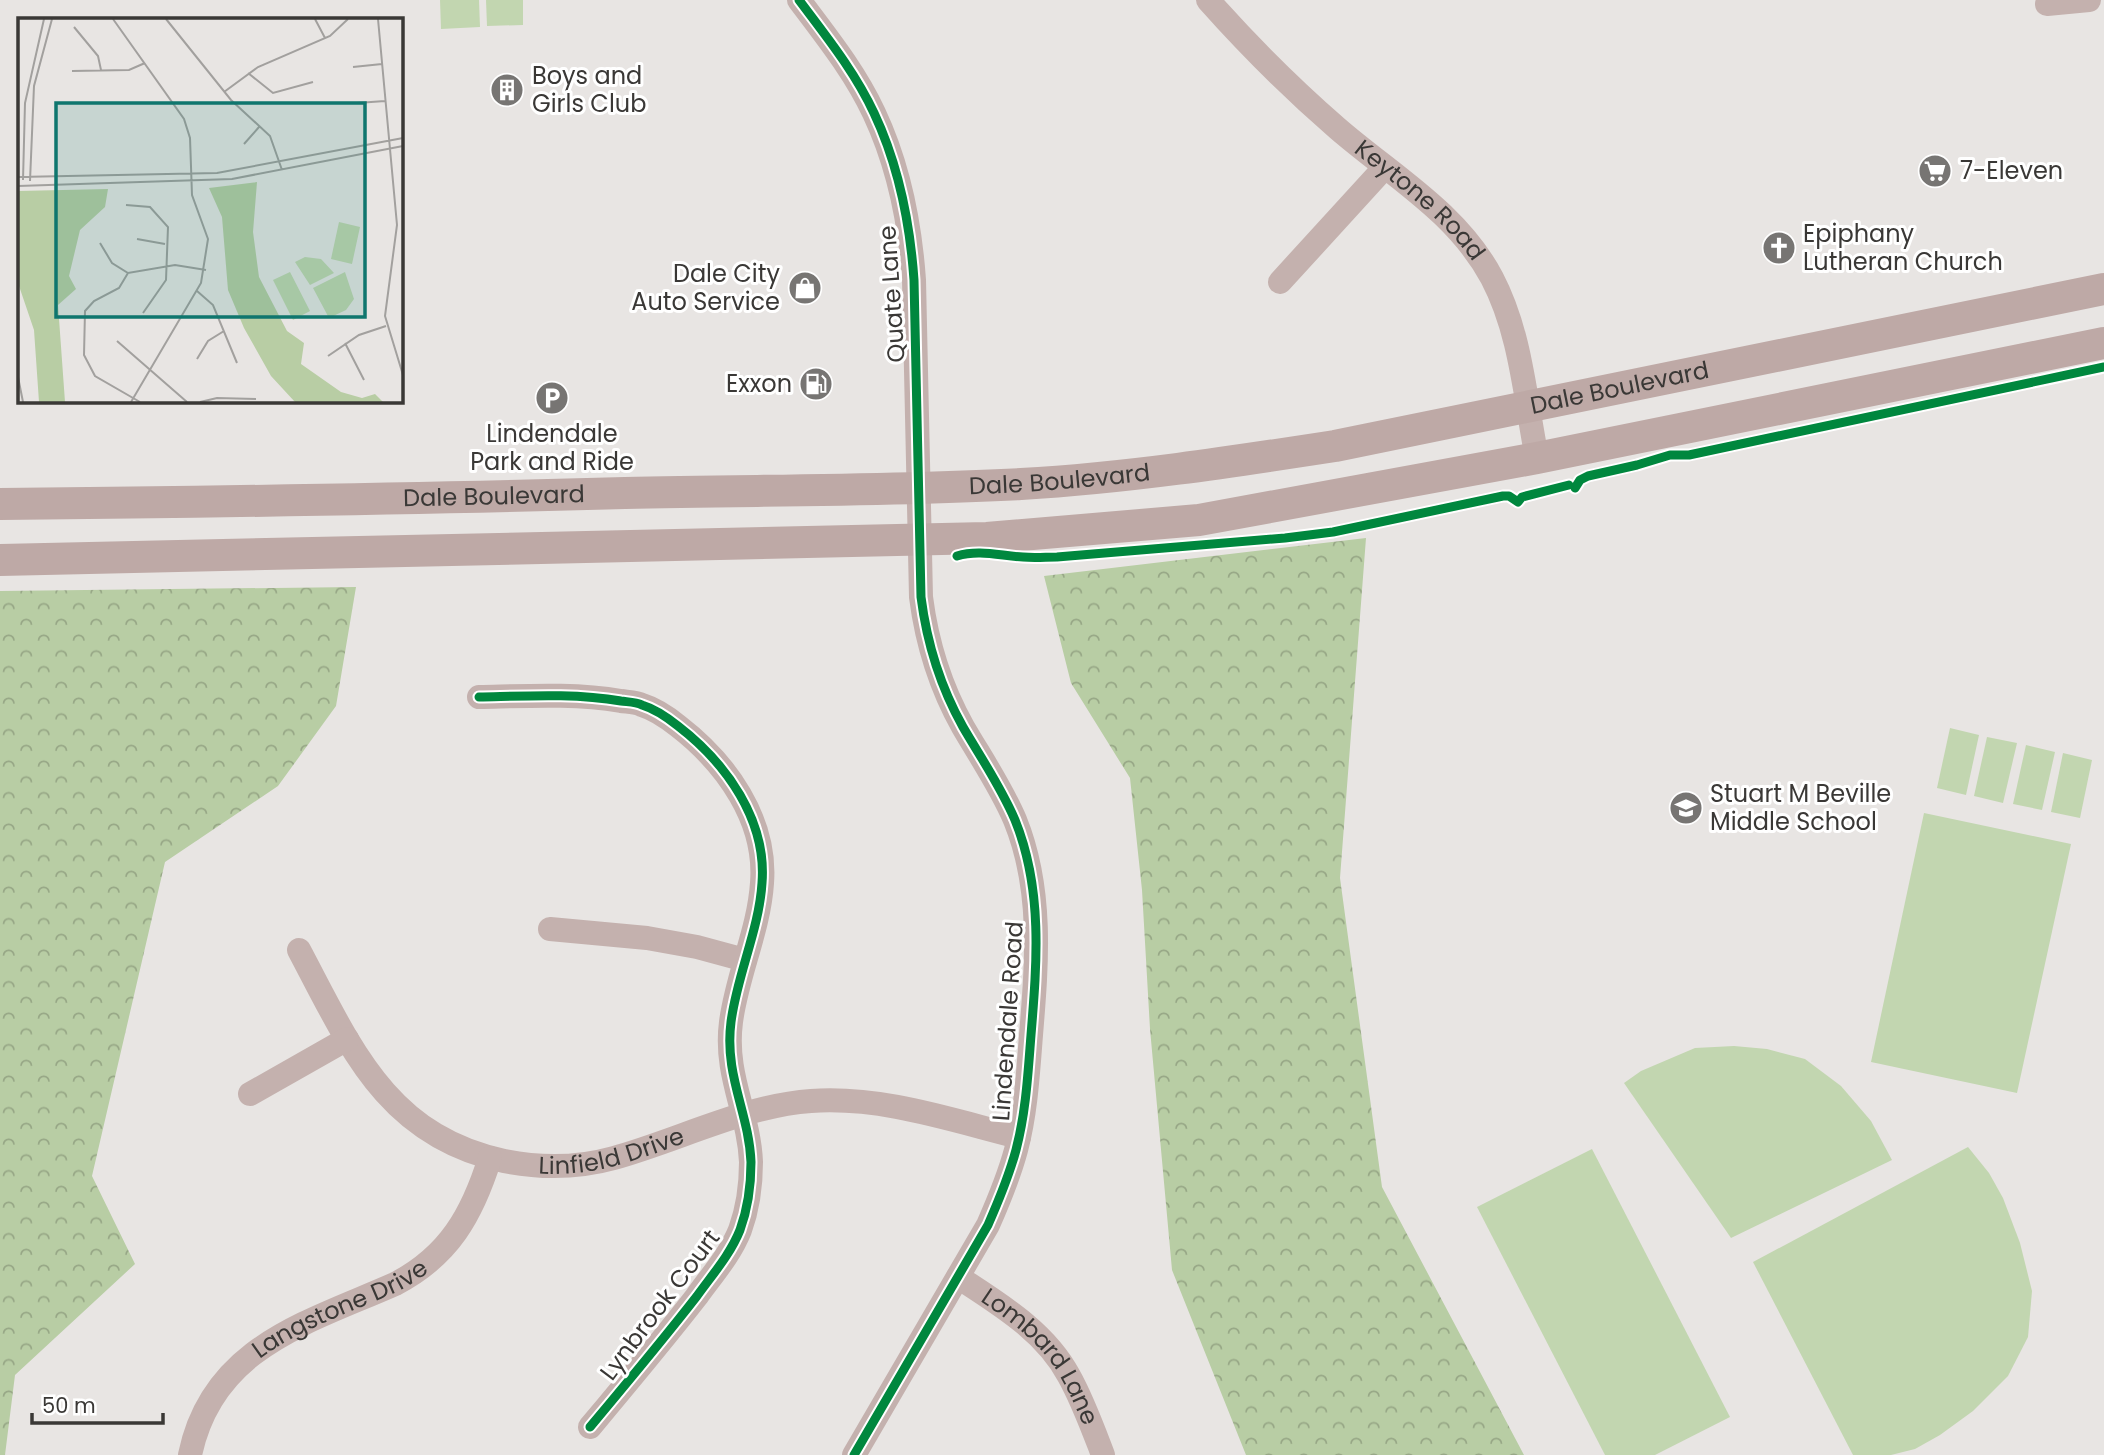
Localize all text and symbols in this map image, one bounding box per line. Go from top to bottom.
inset map [18,18,402,402]
place label: Boys and Girls Club [532,59,646,120]
building icon: Boys and Girls Club [488,71,526,109]
street label: Keytone Road [1348,132,1493,267]
supermarket icon: 7-Eleven [1916,152,1954,190]
place label: 7-Eleven [1960,154,2063,187]
place label: Epiphany Lutheran Church [1803,217,2003,278]
street label: Quate Lane [870,224,913,364]
church icon: Epiphany Lutheran Church [1760,229,1798,267]
place label: Dale City Auto Service [631,257,780,318]
shop icon: Dale City Auto Service [786,269,824,307]
street label: Dale Boulevard [1527,353,1712,422]
fuel station icon: Exxon [797,365,835,403]
place label: Exxon [726,367,792,400]
parking icon: Lindendale Park and Ride [533,379,571,417]
place label: Lindendale Park and Ride [470,417,634,478]
street label: Dale Boulevard [968,455,1152,502]
street label: Dale Boulevard [403,477,585,514]
place label: Stuart M Beville Middle School [1710,777,1891,838]
school or university icon: Stuart M Beville Middle School [1667,789,1705,827]
street label: Lindendale Road [984,920,1031,1122]
street label: Linfield Drive [538,1119,688,1182]
street label: Lynbrook Court [592,1223,727,1387]
street label: Langstone Drive [245,1251,434,1366]
street label: Lombard Lane [975,1280,1107,1430]
scale bar [32,1382,163,1426]
text: 50 m [42,1391,96,1420]

